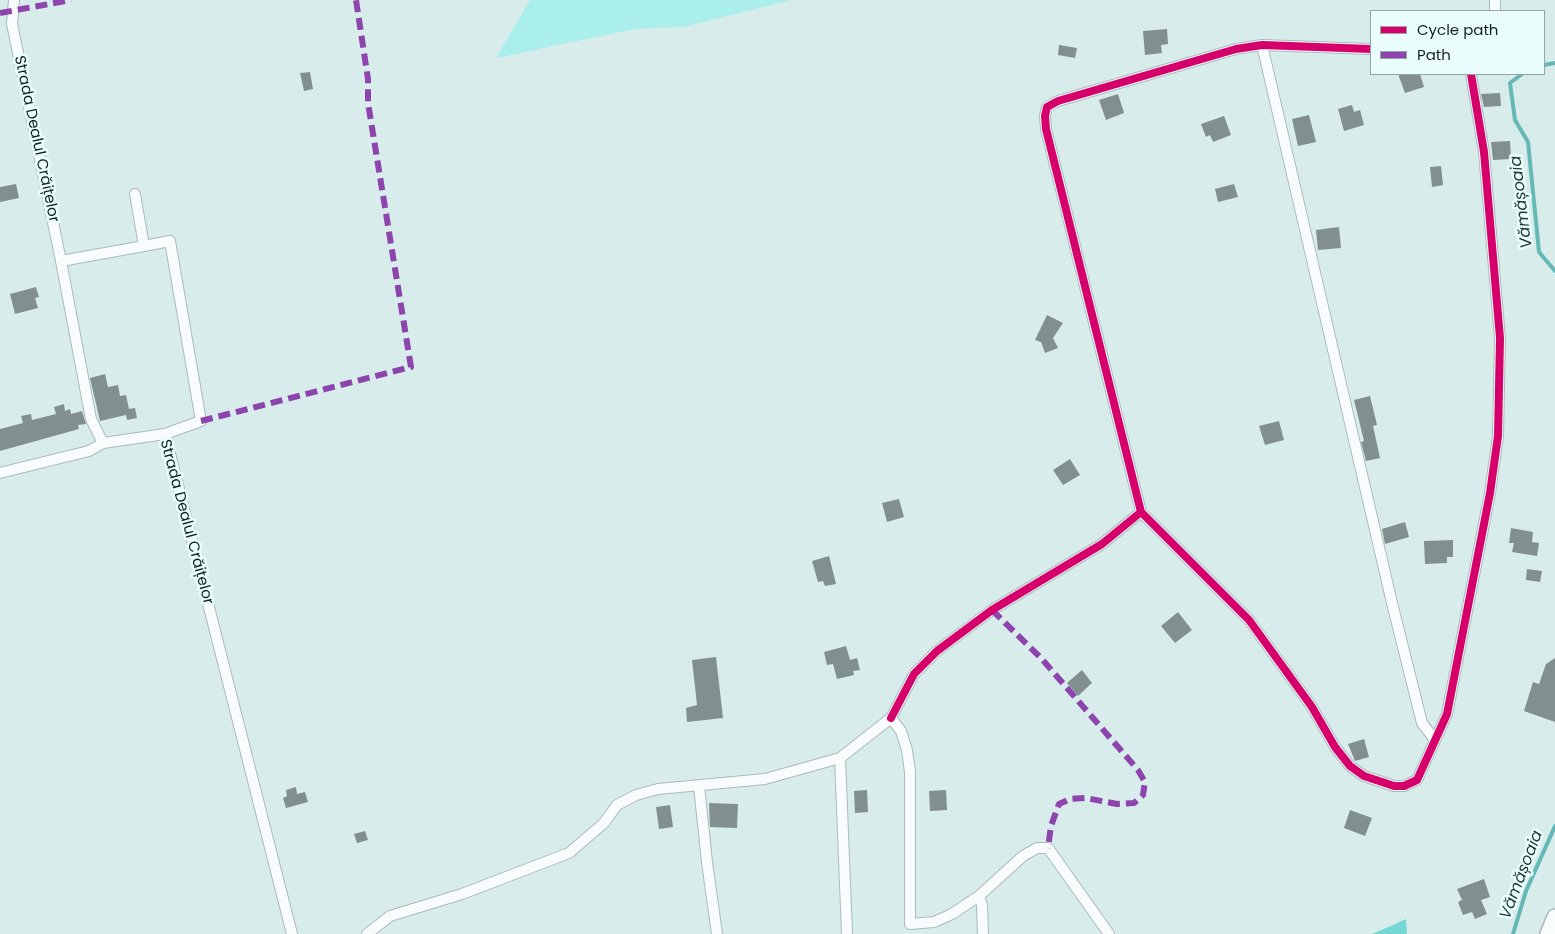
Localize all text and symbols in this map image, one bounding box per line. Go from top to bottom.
legend [1370,10,1545,75]
text: Cycle path [1417,19,1498,40]
text: Path [1417,44,1451,65]
street label: Strada Dealul Crăițelor [10,54,62,224]
water label: Vămășoaia [1507,155,1537,249]
street label: Strada Dealul Crăițelor [155,438,217,606]
water label: Vămășoaia [1496,828,1548,922]

